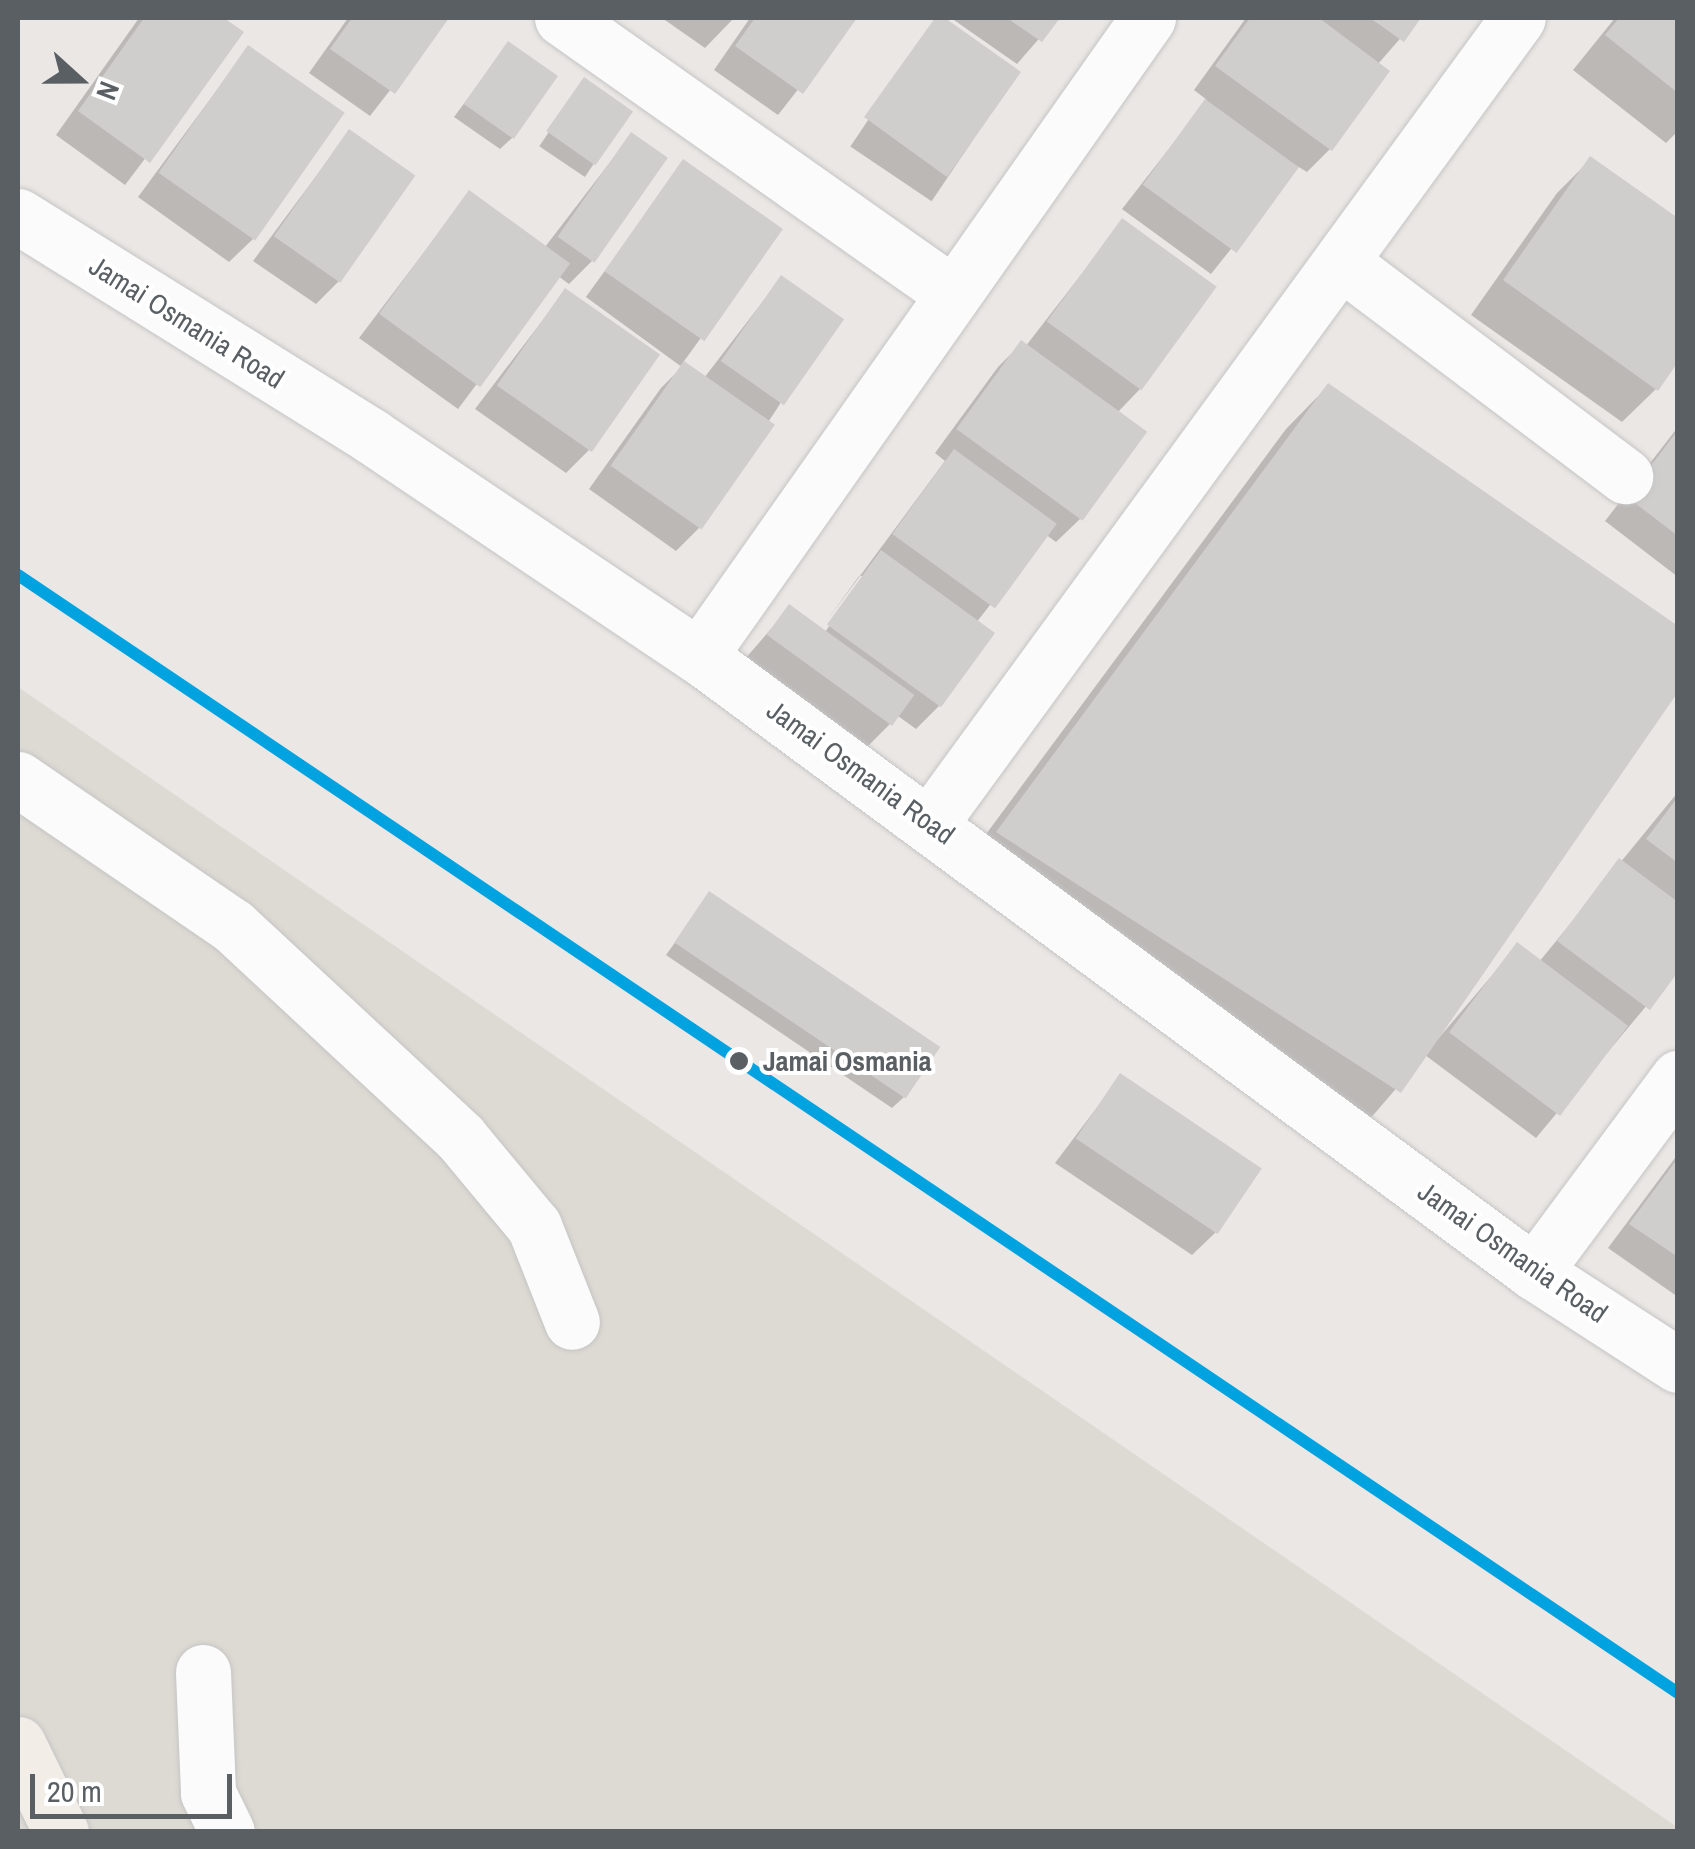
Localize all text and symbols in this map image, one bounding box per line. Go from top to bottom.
north arrow [30,30,130,130]
text: N [87,76,129,105]
street label: Jamai Osmania Road [83,249,291,395]
street label: Jamai Osmania Road [761,693,961,851]
place label: Jamai Osmania [763,1044,931,1078]
marker: Jamai Osmania [724,1046,754,1076]
street label: Jamai Osmania Road [1412,1174,1614,1330]
scale bar [35,1754,238,1816]
text: 20 m [47,1771,102,1811]

